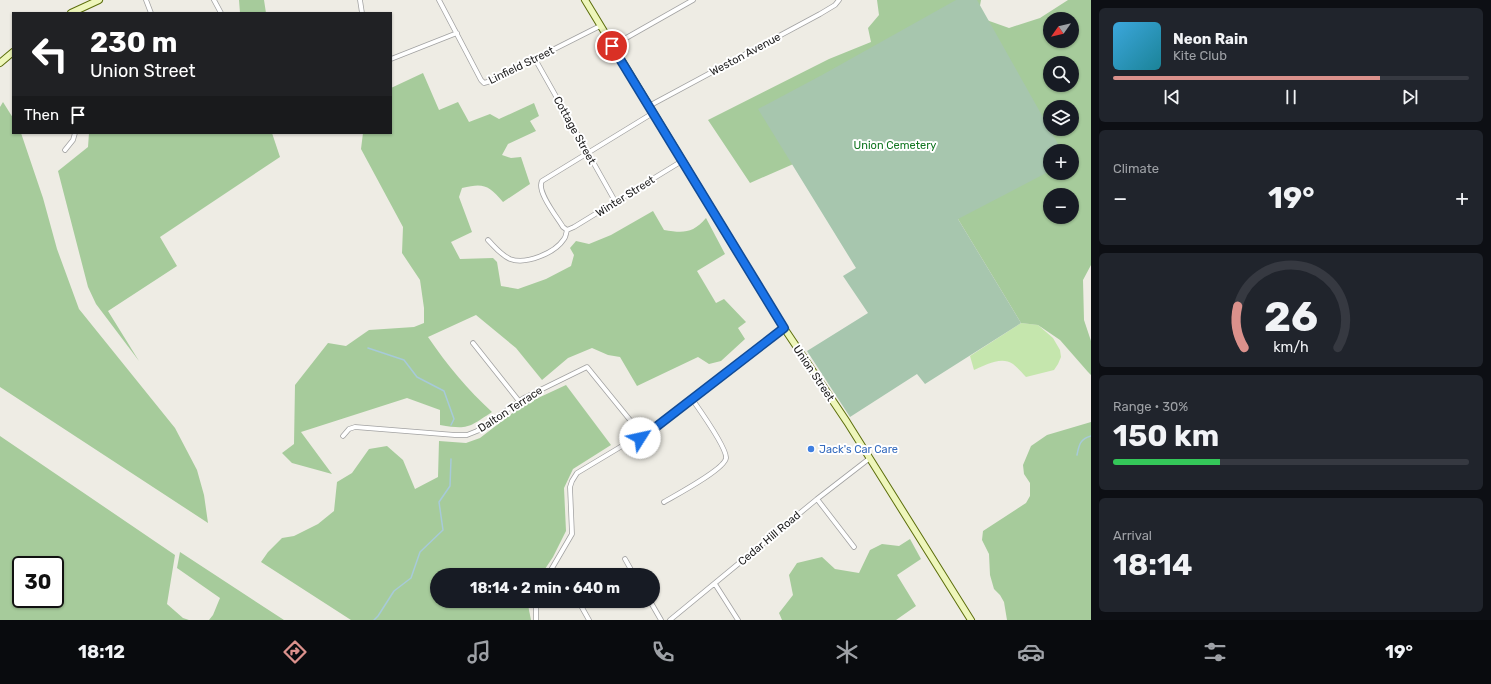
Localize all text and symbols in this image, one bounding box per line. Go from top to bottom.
north arrow [1043,12,1079,48]
map controls [1043,12,1079,224]
text: 230 m [90,26,177,59]
icon: left [24,28,76,80]
pin [595,29,629,63]
street label: Weston Avenue [707,30,783,79]
text: Neon Rain [1173,30,1248,48]
icon: arrive [601,35,623,57]
street label: Linfield Street [486,44,557,87]
text: Kite Club [1173,48,1227,63]
button: search [1043,56,1079,92]
text: Union Street [90,60,196,82]
icon: previous [1161,86,1183,108]
icon: pause [1280,86,1302,108]
icon: next [1399,86,1421,108]
street label: Cottage Street [551,94,599,167]
button: layers [1043,100,1079,136]
icon: arrive [67,104,89,126]
text: Then [24,106,59,124]
park label: Union Cemetery [854,139,936,152]
button: + [1043,144,1079,180]
text: Climate [1113,161,1159,176]
street label: Winter Street [593,173,658,220]
text: 19° [1268,180,1315,216]
text: − [1113,185,1127,212]
text: + [1455,185,1469,212]
button: − [1043,188,1079,224]
text: 26 [1264,292,1318,341]
text: km/h [1273,339,1309,356]
street label: Union Street [790,343,837,404]
street label: Dalton Terrace [476,384,545,435]
text: Range · 30% [1113,399,1188,414]
position arrow [619,417,661,459]
text: 150 km [1113,418,1219,454]
place label: Jack's Car Care [819,443,898,456]
marker: Jack's Car Care [806,444,816,454]
street label: Cedar Hill Road [736,509,803,568]
text: Arrival [1113,528,1152,543]
text: 18:14 [1113,547,1192,583]
speed limit sign: 30 [12,556,64,608]
text: 18:14 · 2 min · 640 m [470,579,620,597]
icon: directions [281,638,309,666]
icon: music [465,638,493,666]
icon: phone [649,638,677,666]
icon: climate [833,638,861,666]
icon: car [1017,638,1045,666]
icon: filters [1201,638,1229,666]
text: 18:12 [78,641,125,663]
text: 19° [1385,641,1413,663]

